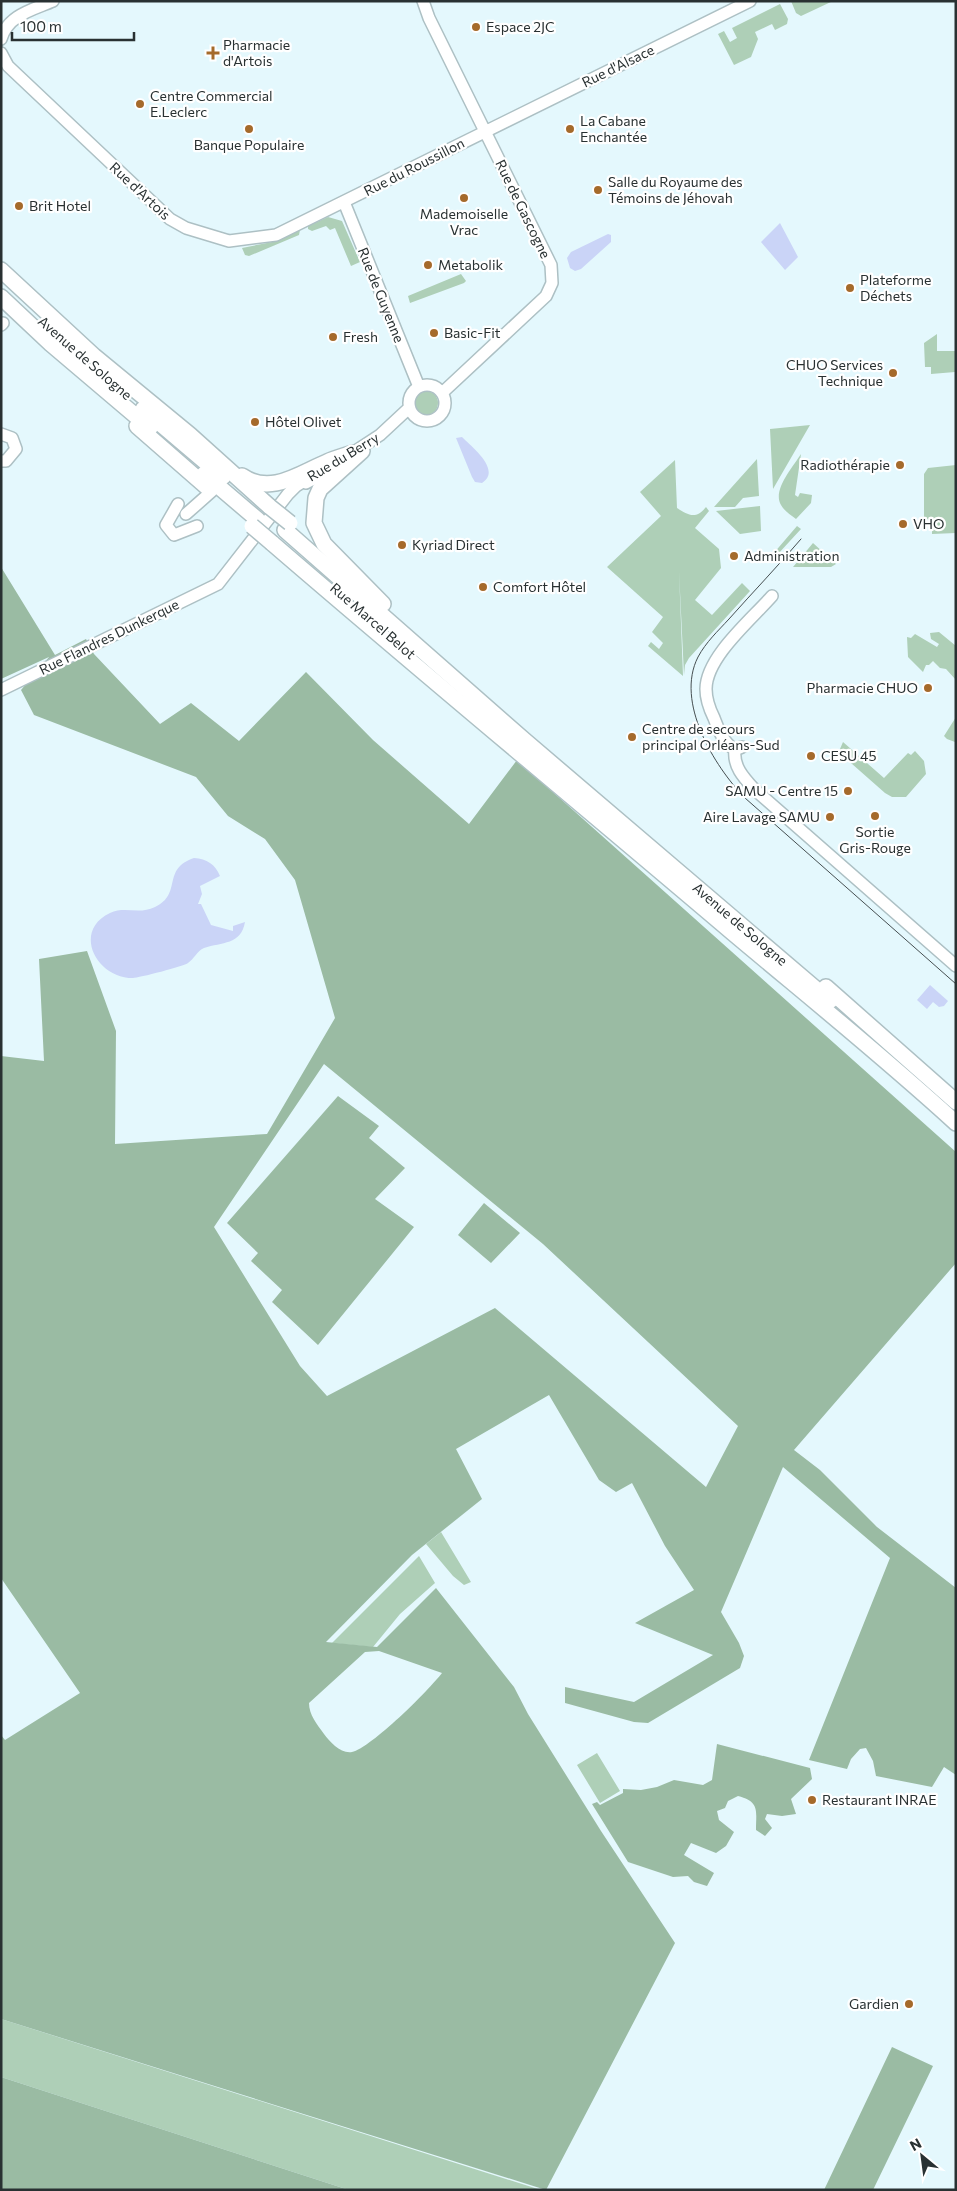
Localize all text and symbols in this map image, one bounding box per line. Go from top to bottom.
scale bar [12,10,135,42]
text: 100 m [20,17,62,35]
place label: Espace 2JC [486,18,555,35]
marker: Espace 2JC [470,21,482,33]
place label: Pharmacie d'Artois [223,36,290,69]
street label: Rue d'Alsace [579,41,657,90]
marker: Pharmacie d'Artois [207,47,219,59]
place label: Centre Commercial E.Leclerc [150,87,273,120]
marker: Centre Commercial E.Leclerc [134,98,146,110]
place label: La Cabane Enchantée [580,112,647,145]
marker: Banque Populaire [243,123,255,135]
marker: La Cabane Enchantée [564,123,576,135]
street label: Rue du Roussillon [361,134,467,199]
place label: Banque Populaire [194,136,304,153]
street label: Rue de Gascogne [492,157,555,261]
street label: Rue d'Artois [107,158,174,223]
place label: Salle du Royaume des Témoins de Jéhovah [608,173,743,206]
marker: Salle du Royaume des Témoins de Jéhovah [592,184,604,196]
marker: Mademoiselle Vrac [458,192,470,204]
place label: Brit Hotel [29,197,91,214]
marker: Brit Hotel [13,200,25,212]
place label: Mademoiselle Vrac [420,205,508,238]
street label: Rue de Guyenne [355,245,408,345]
place label: Metabolik [438,256,504,273]
marker: Metabolik [422,259,434,271]
place label: Plateforme Déchets [860,271,931,304]
marker: Plateforme Déchets [844,282,856,294]
street label: Avenue de Sologne [35,312,136,403]
place label: Basic-Fit [444,324,501,341]
marker: Basic-Fit [428,327,440,339]
place label: Fresh [343,328,378,345]
marker: Fresh [327,331,339,343]
place label: CHUO Services Technique [786,356,883,389]
marker: CHUO Services Technique [887,367,899,379]
place label: Hôtel Olivet [265,413,342,430]
marker: Hôtel Olivet [249,416,261,428]
street label: Rue du Berry [304,429,382,485]
place label: Radiothérapie [800,456,890,473]
marker: Radiothérapie [894,459,906,471]
place label: VHO [913,515,945,532]
marker: VHO [897,518,909,530]
place label: Kyriad Direct [412,536,495,553]
marker: Kyriad Direct [396,539,408,551]
place label: Administration [744,547,839,564]
marker: Administration [728,550,740,562]
place label: Comfort Hôtel [493,578,586,595]
street label: Rue Marcel Belot [327,579,420,663]
marker: Comfort Hôtel [477,581,489,593]
street label: Rue Flandres Dunkerque [36,595,182,678]
place label: Pharmacie CHUO [806,679,918,696]
marker: Pharmacie CHUO [922,682,934,694]
place label: Centre de secours principal Orléans-Sud [642,720,780,753]
marker: Centre de secours principal Orléans-Sud [626,731,638,743]
place label: CESU 45 [821,747,876,764]
marker: CESU 45 [805,750,817,762]
place label: SAMU - Centre 15 [725,782,838,799]
marker: SAMU - Centre 15 [842,785,854,797]
place label: Aire Lavage SAMU [703,808,820,825]
marker: Sortie Gris-Rouge [869,810,881,822]
marker: Aire Lavage SAMU [824,811,836,823]
place label: Sortie Gris-Rouge [839,823,911,856]
street label: Avenue de Sologne [689,879,791,969]
place label: Restaurant INRAE [822,1791,937,1808]
marker: Restaurant INRAE [806,1794,818,1806]
place label: Gardien [849,1995,899,2012]
marker: Gardien [903,1998,915,2010]
north arrow [897,2131,947,2181]
text: N [907,2134,924,2154]

